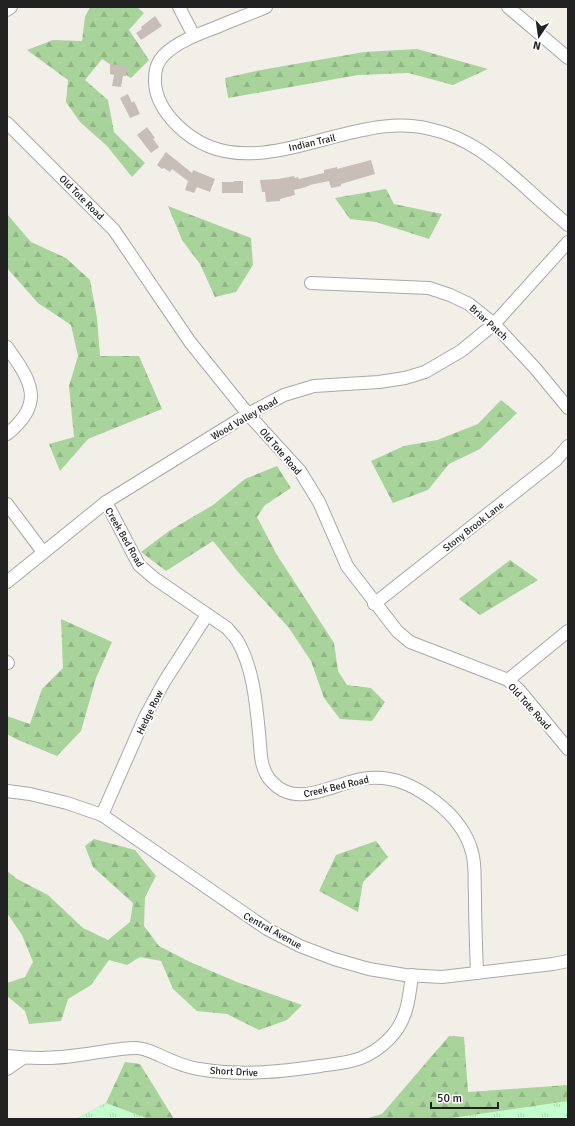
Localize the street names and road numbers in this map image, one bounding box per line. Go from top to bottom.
street label: Indian Trail [288,132,337,154]
street label: Old Tote Road [56,173,106,223]
street label: Briar Patch [467,302,510,343]
street label: Wood Valley Road [209,395,280,443]
street label: Old Tote Road [257,426,304,478]
street label: Stony Brook Lane [441,499,506,554]
street label: Creek Bed Road [102,506,146,569]
street label: Old Tote Road [505,681,553,732]
street label: Hedge Row [134,688,166,737]
street label: Creek Bed Road [302,774,370,800]
street label: Central Avenue [241,910,304,952]
street label: Short Drive [210,1065,258,1079]

